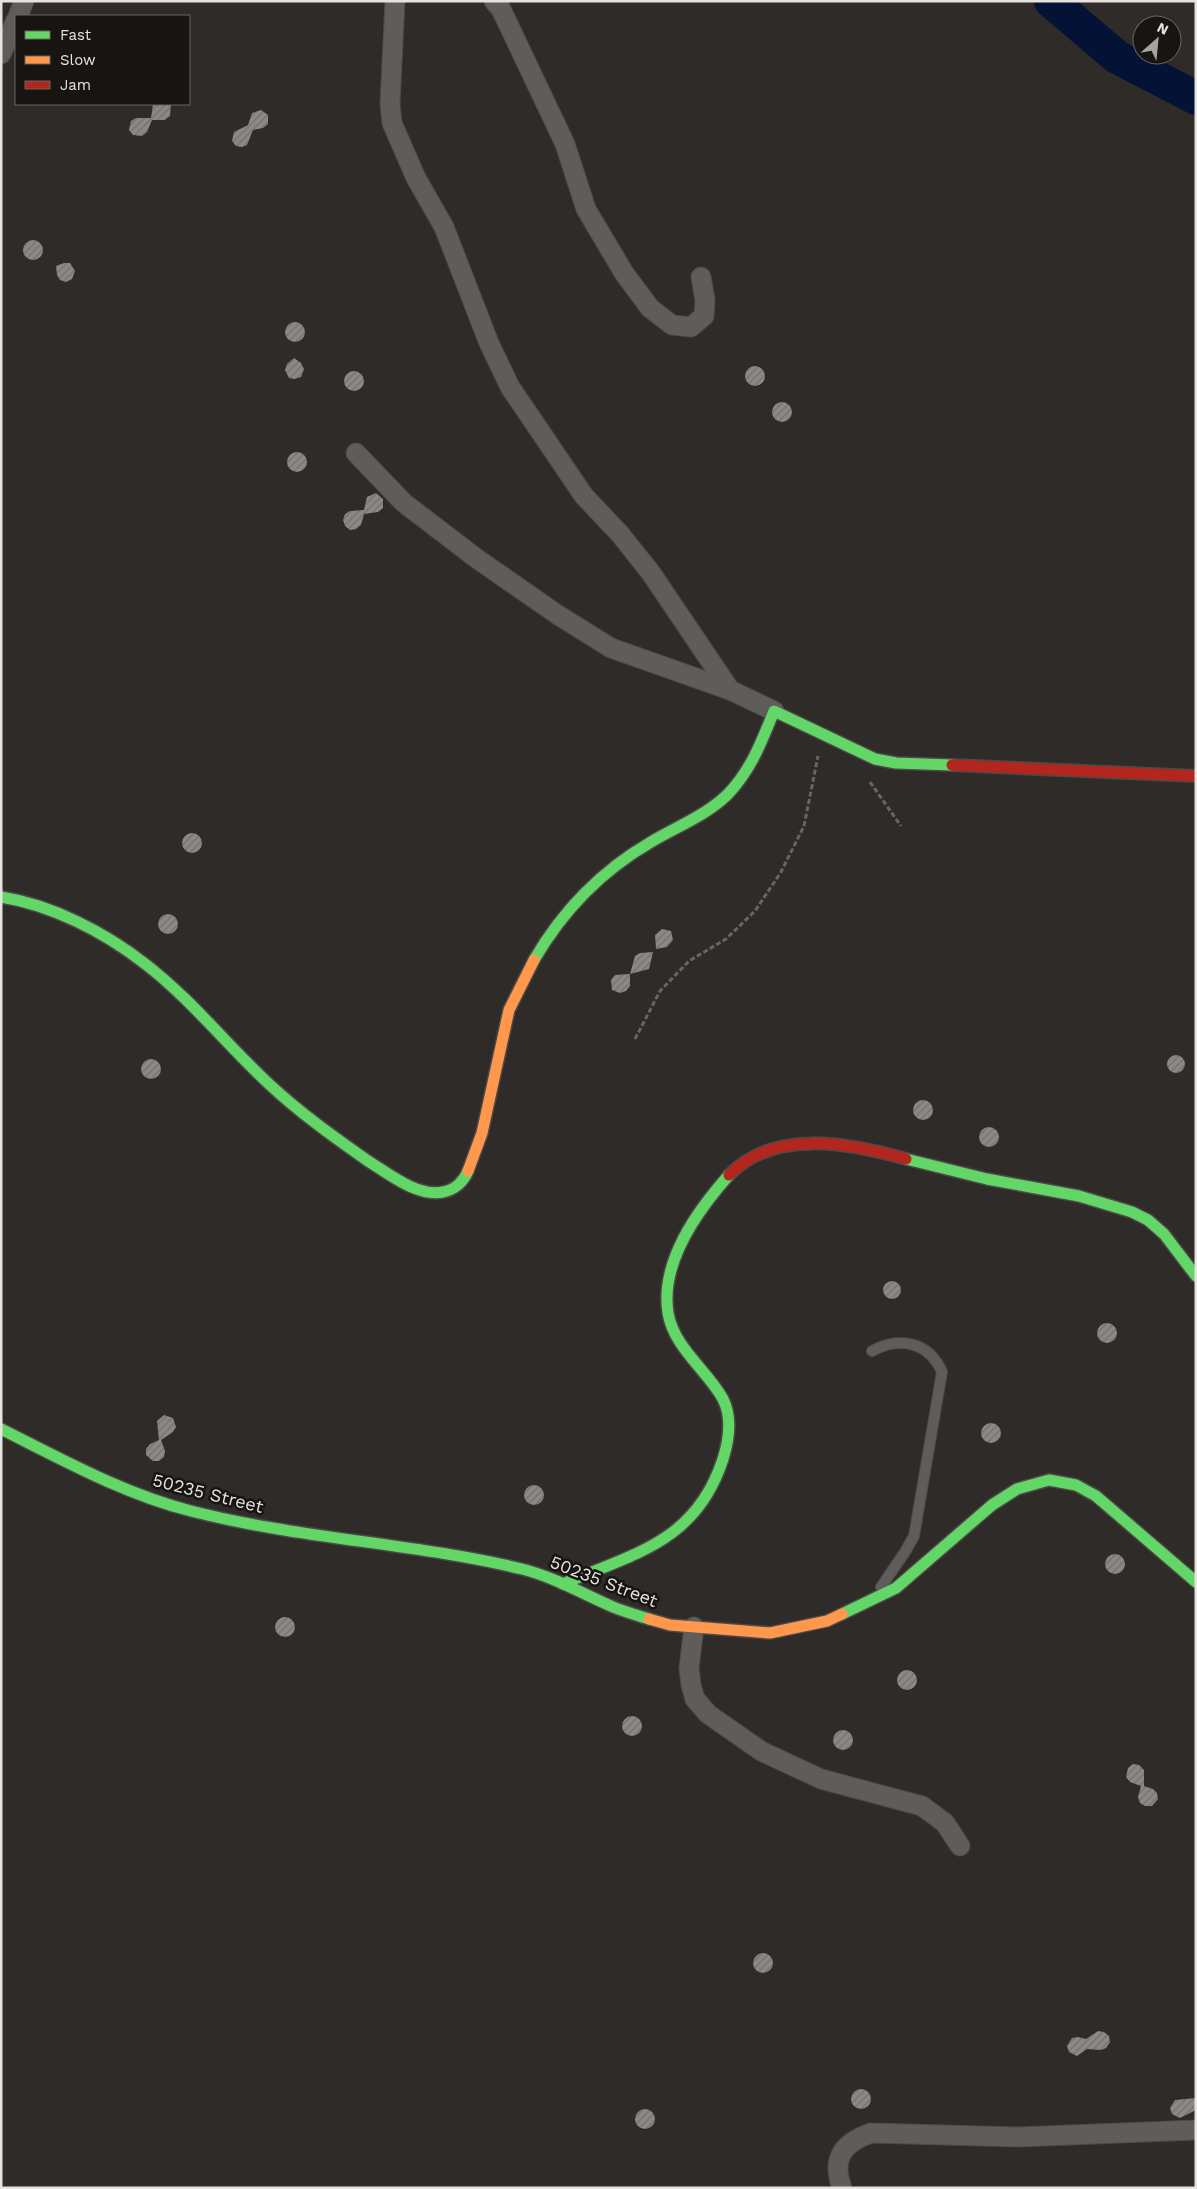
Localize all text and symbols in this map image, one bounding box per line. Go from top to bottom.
legend [15,15,190,105]
north arrow [1132,15,1182,65]
text: N [1155,19,1171,38]
text: Fast [60,26,92,44]
text: Slow [60,51,96,69]
text: Jam [60,76,91,94]
street label: 50235 Street [150,1469,266,1517]
street label: 50235 Street [547,1551,661,1611]

